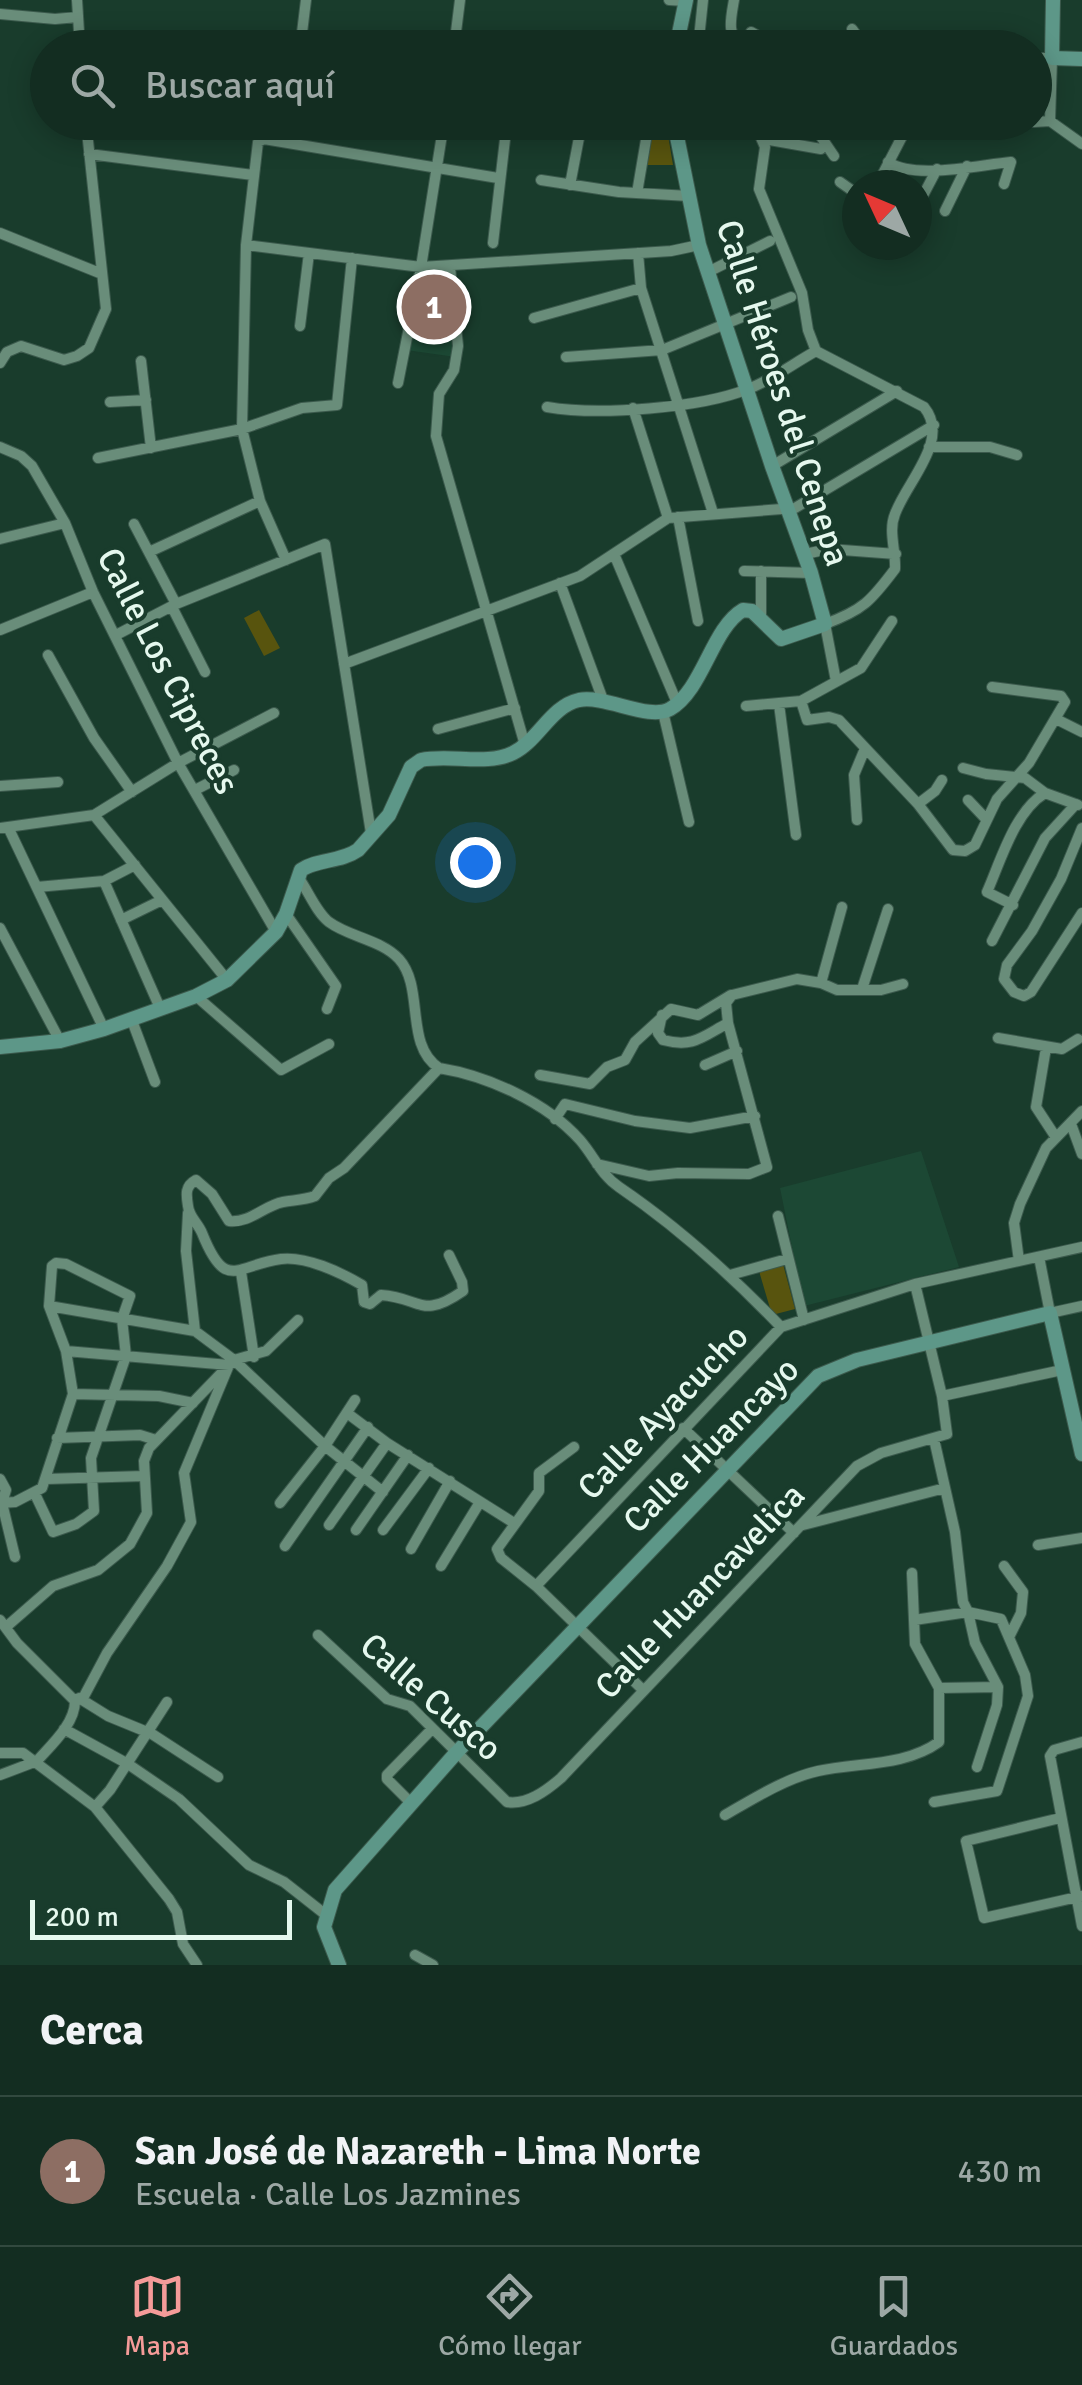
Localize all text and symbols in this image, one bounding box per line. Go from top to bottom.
search box [30,30,1052,140]
icon: search [65,58,120,113]
text: Buscar aquí [145,62,335,109]
north arrow [842,170,932,260]
street label: Calle Héroes del Cenepa [707,215,859,571]
pin: 1 [402,270,466,344]
street label: Calle Los Cipreces [87,541,249,801]
your location [450,837,501,888]
street label: Calle Ayacucho [569,1315,757,1509]
street label: Calle Huancayo [614,1348,808,1542]
street label: Calle Huancavelica [586,1474,814,1708]
street label: Calle Cusco [351,1624,511,1770]
scale bar [30,1895,292,1940]
text: 200 m [45,1900,119,1934]
text: Cerca [40,2005,144,2056]
text: San José de Nazareth - Lima Norte [135,2128,701,2175]
text: 1 [64,2152,81,2191]
text: 430 m [958,2152,1042,2191]
text: Escuela · Calle Los Jazmines [135,2175,521,2214]
tab: Mapa [124,2269,190,2363]
tab: Cómo llegar [438,2269,582,2363]
tab: Guardados [830,2269,958,2363]

